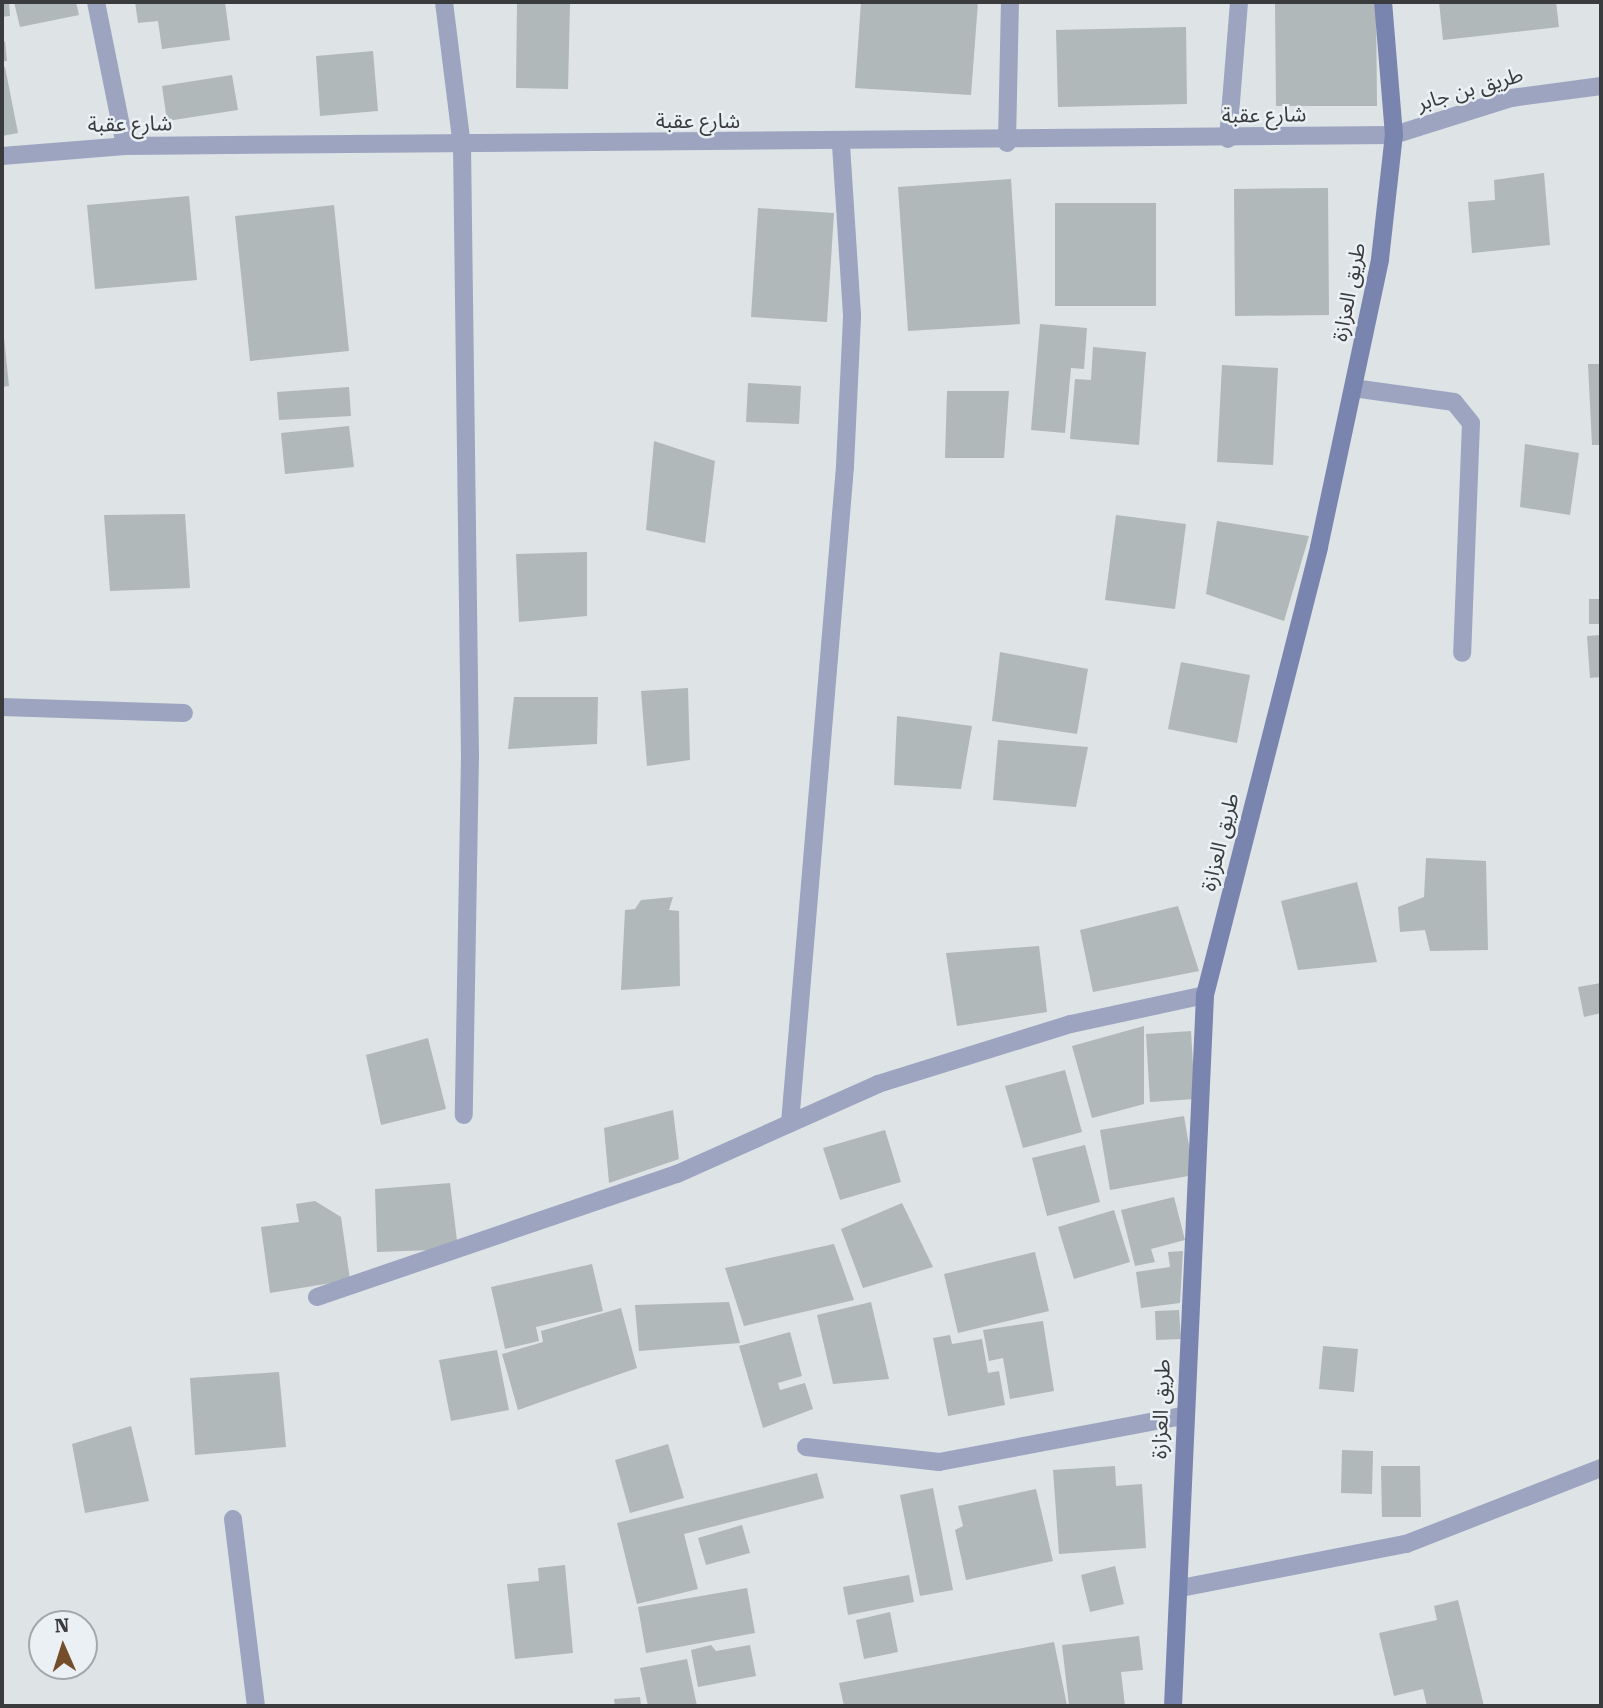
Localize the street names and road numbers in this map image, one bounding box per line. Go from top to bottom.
street label: طريق بن جابر [1414,62,1526,116]
street label: شارع عقبة [1221,102,1307,128]
street label: شارع عقبة [656,108,740,134]
street label: شارع عقبة [87,111,173,137]
street label: طريق العزازة [1327,241,1371,343]
street label: طريق العزازة [1196,790,1244,894]
street label: طريق العزازة [1147,1359,1175,1459]

